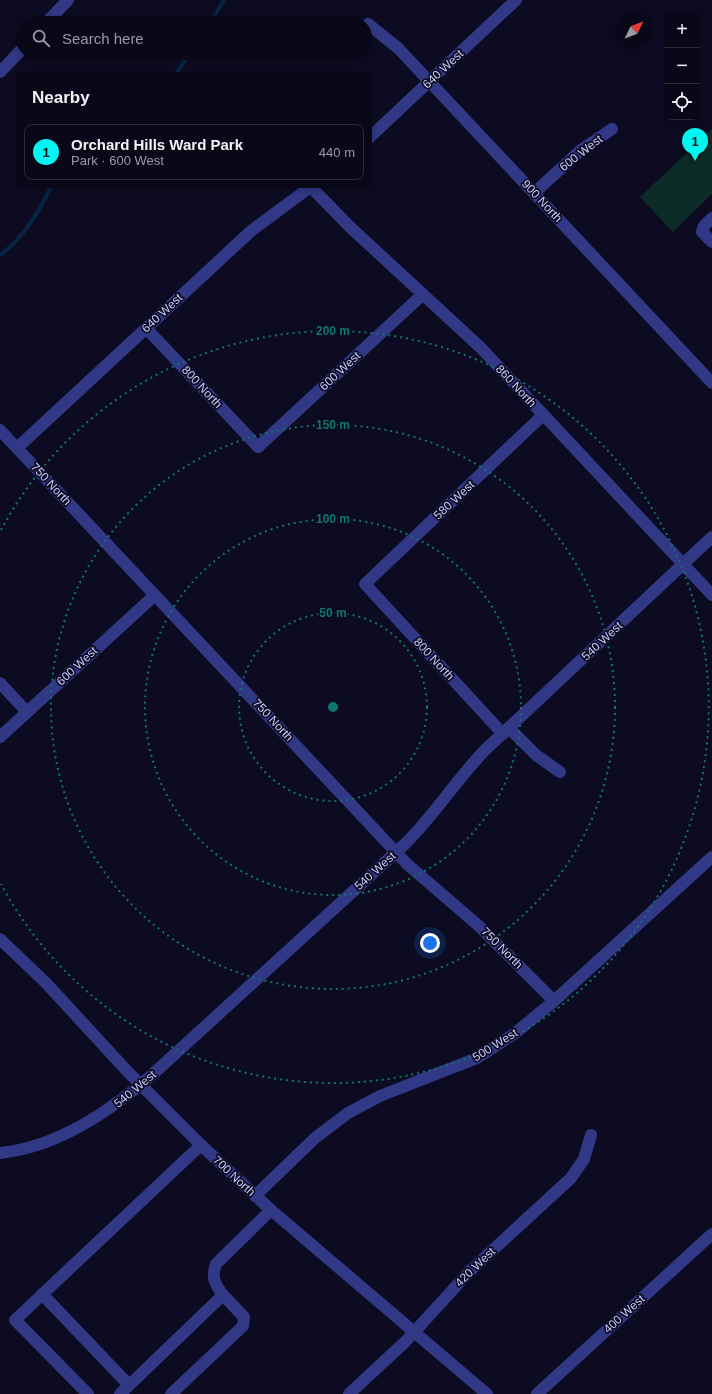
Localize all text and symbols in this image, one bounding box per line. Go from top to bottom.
north arrow [616,12,652,48]
map controls [664,12,700,120]
button: + [664,12,700,48]
search box [16,16,372,60]
icon: search [30,27,52,49]
text: Search here [62,30,144,47]
street label: 640 West [420,46,467,91]
button: − [664,48,700,84]
button: locate [664,84,700,120]
text: Nearby [32,88,90,107]
pin: 1 [682,128,708,161]
street label: 600 West [557,132,606,174]
text: Orchard Hills Ward Park [71,136,243,153]
text: 1 [42,145,50,160]
text: 440 m [319,145,355,160]
text: Park · 600 West [71,153,164,168]
street label: 900 North [519,177,565,225]
street label: 640 West [139,290,186,335]
text: 200 m [316,324,350,338]
street label: 600 West [317,348,364,393]
street label: 860 North [493,362,539,410]
street label: 800 North [179,363,225,411]
text: 150 m [316,418,350,432]
street label: 750 North [28,460,74,508]
street label: 580 West [431,477,478,522]
text: 100 m [316,512,350,526]
text: 50 m [319,606,347,620]
street label: 540 West [579,618,626,663]
street label: 800 North [411,635,457,683]
street label: 600 West [54,643,101,688]
street label: 750 North [250,696,296,744]
centre of rings [326,700,340,714]
street label: 540 West [352,848,399,893]
street label: 750 North [478,924,526,972]
your location [420,933,440,953]
street label: 500 West [470,1025,521,1064]
street label: 540 West [111,1067,159,1111]
street label: 700 North [210,1153,258,1199]
street label: 420 West [452,1244,498,1290]
street label: 400 West [601,1291,648,1336]

